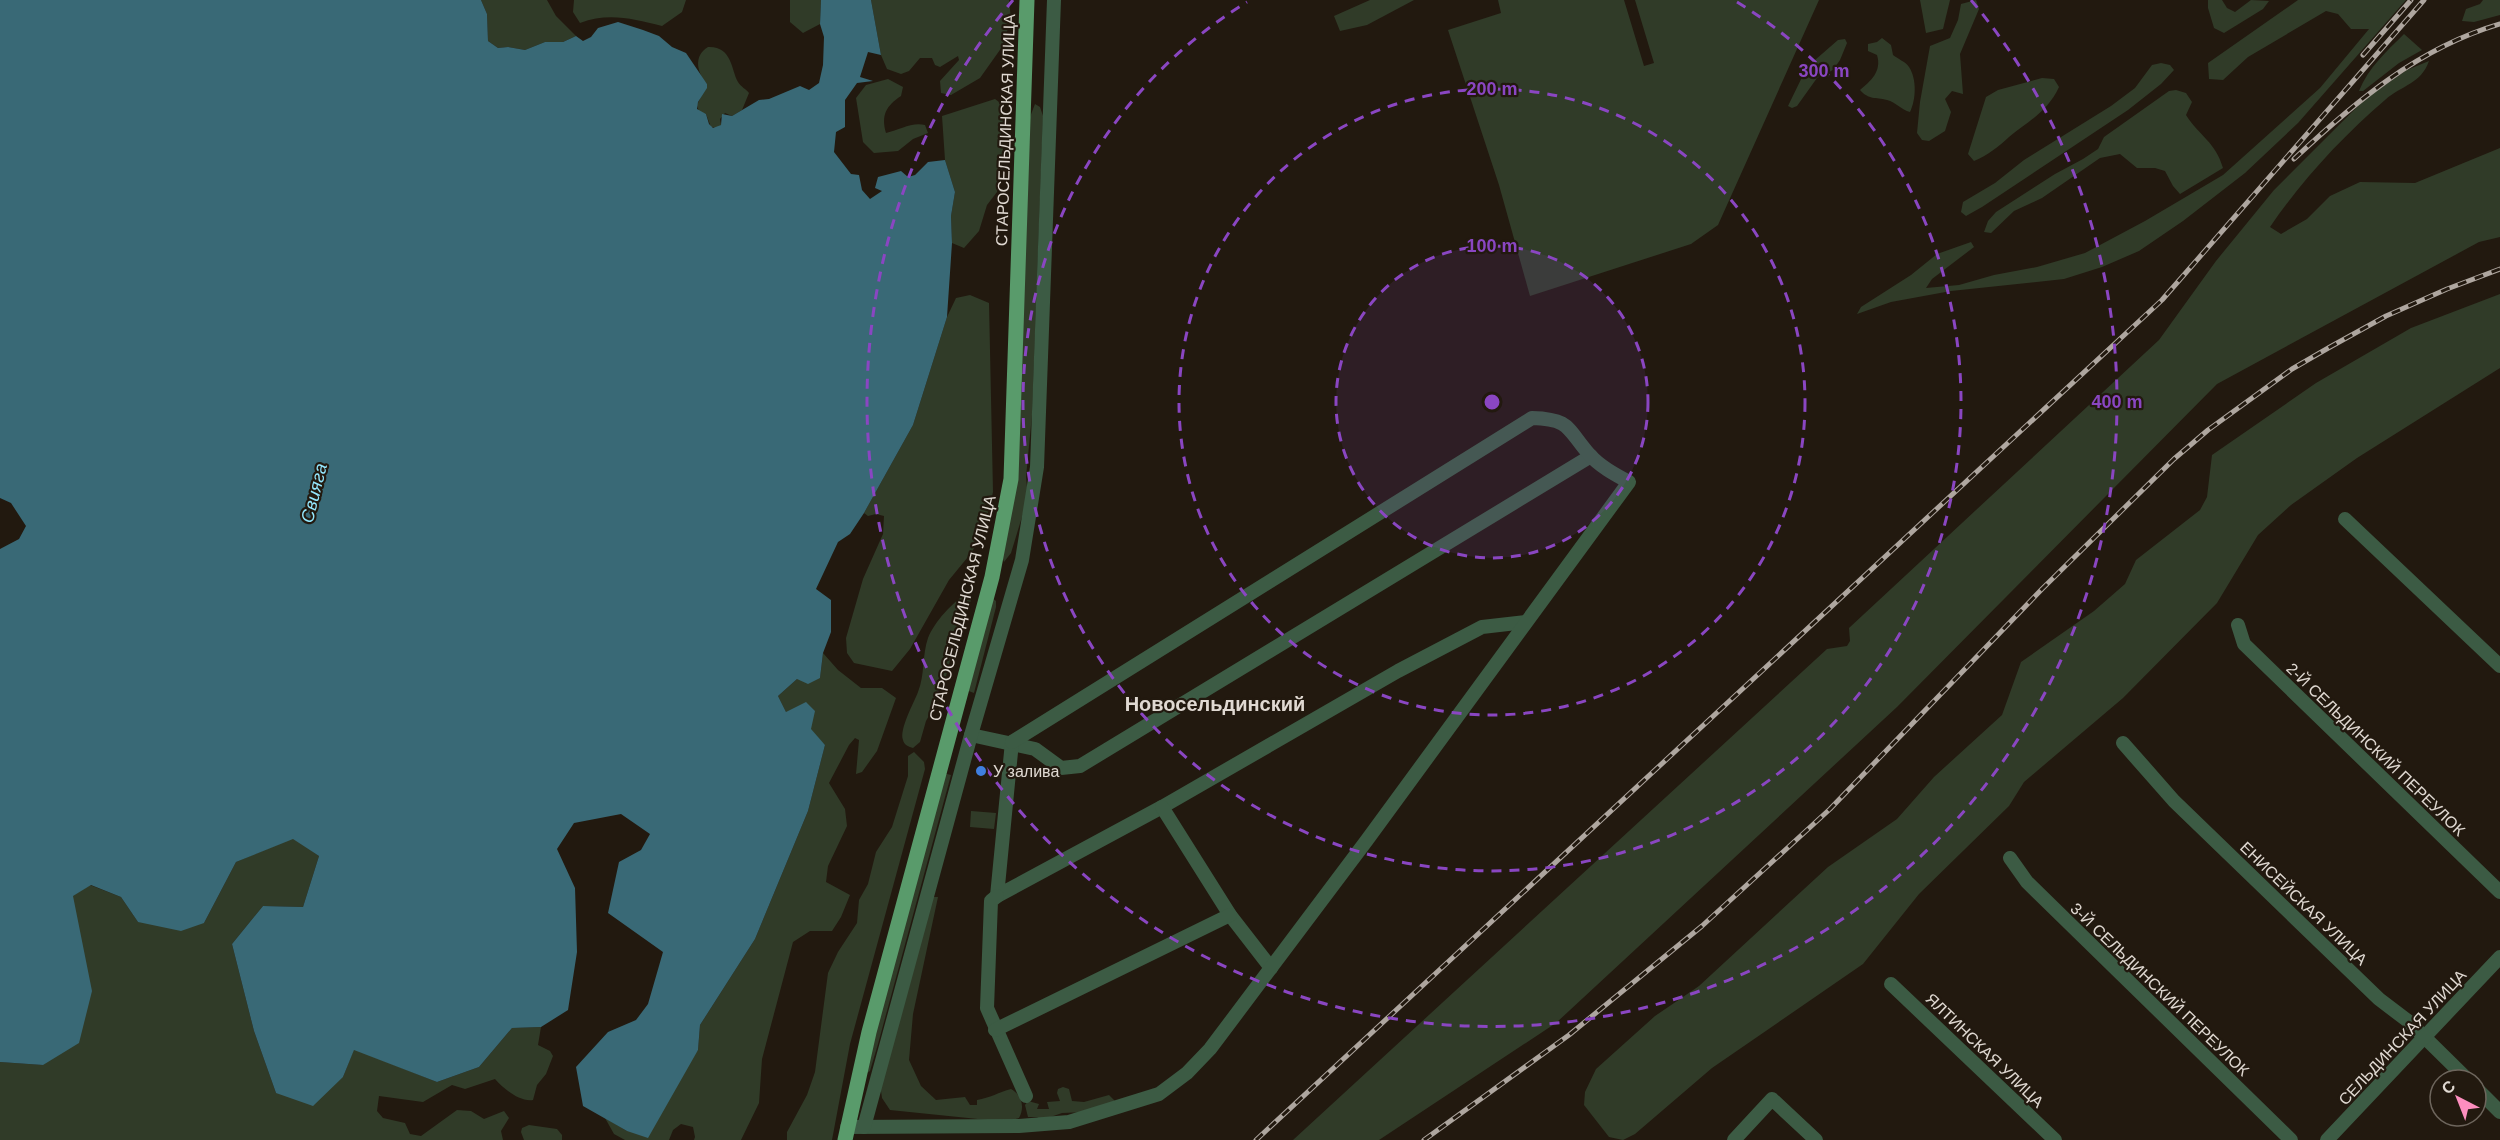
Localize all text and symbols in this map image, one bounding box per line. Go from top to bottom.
street label: СТАРОСЕЛЬДИНСКАЯ УЛИЦА [993,13,1018,246]
text: 300 m [1798,61,1850,81]
text: 200 m [1466,79,1518,99]
text: 100 m [1466,236,1518,256]
centre of rings [1482,392,1502,412]
text: 400 m [2091,392,2143,412]
water label: Свияга [297,461,331,525]
street label: СТАРОСЕЛЬДИНСКАЯ УЛИЦА [926,493,999,723]
street label: 2-Й СЕЛЬДИНСКИЙ ПЕРЕУЛОК [2283,659,2469,840]
district label: Новосельдинский [1125,693,1305,715]
place label: У залива [993,763,1059,780]
marker: У залива [974,764,988,778]
street label: ЕНИСЕЙСКАЯ УЛИЦА [2237,838,2371,968]
street label: 3-Й СЕЛЬДИНСКИЙ ПЕРЕУЛОК [2067,899,2253,1080]
street label: СЕЛЬДИНСКАЯ УЛИЦА [2334,965,2470,1109]
street label: ЯЛТИНСКАЯ УЛИЦА [1922,990,2047,1111]
north arrow [2428,1068,2488,1128]

